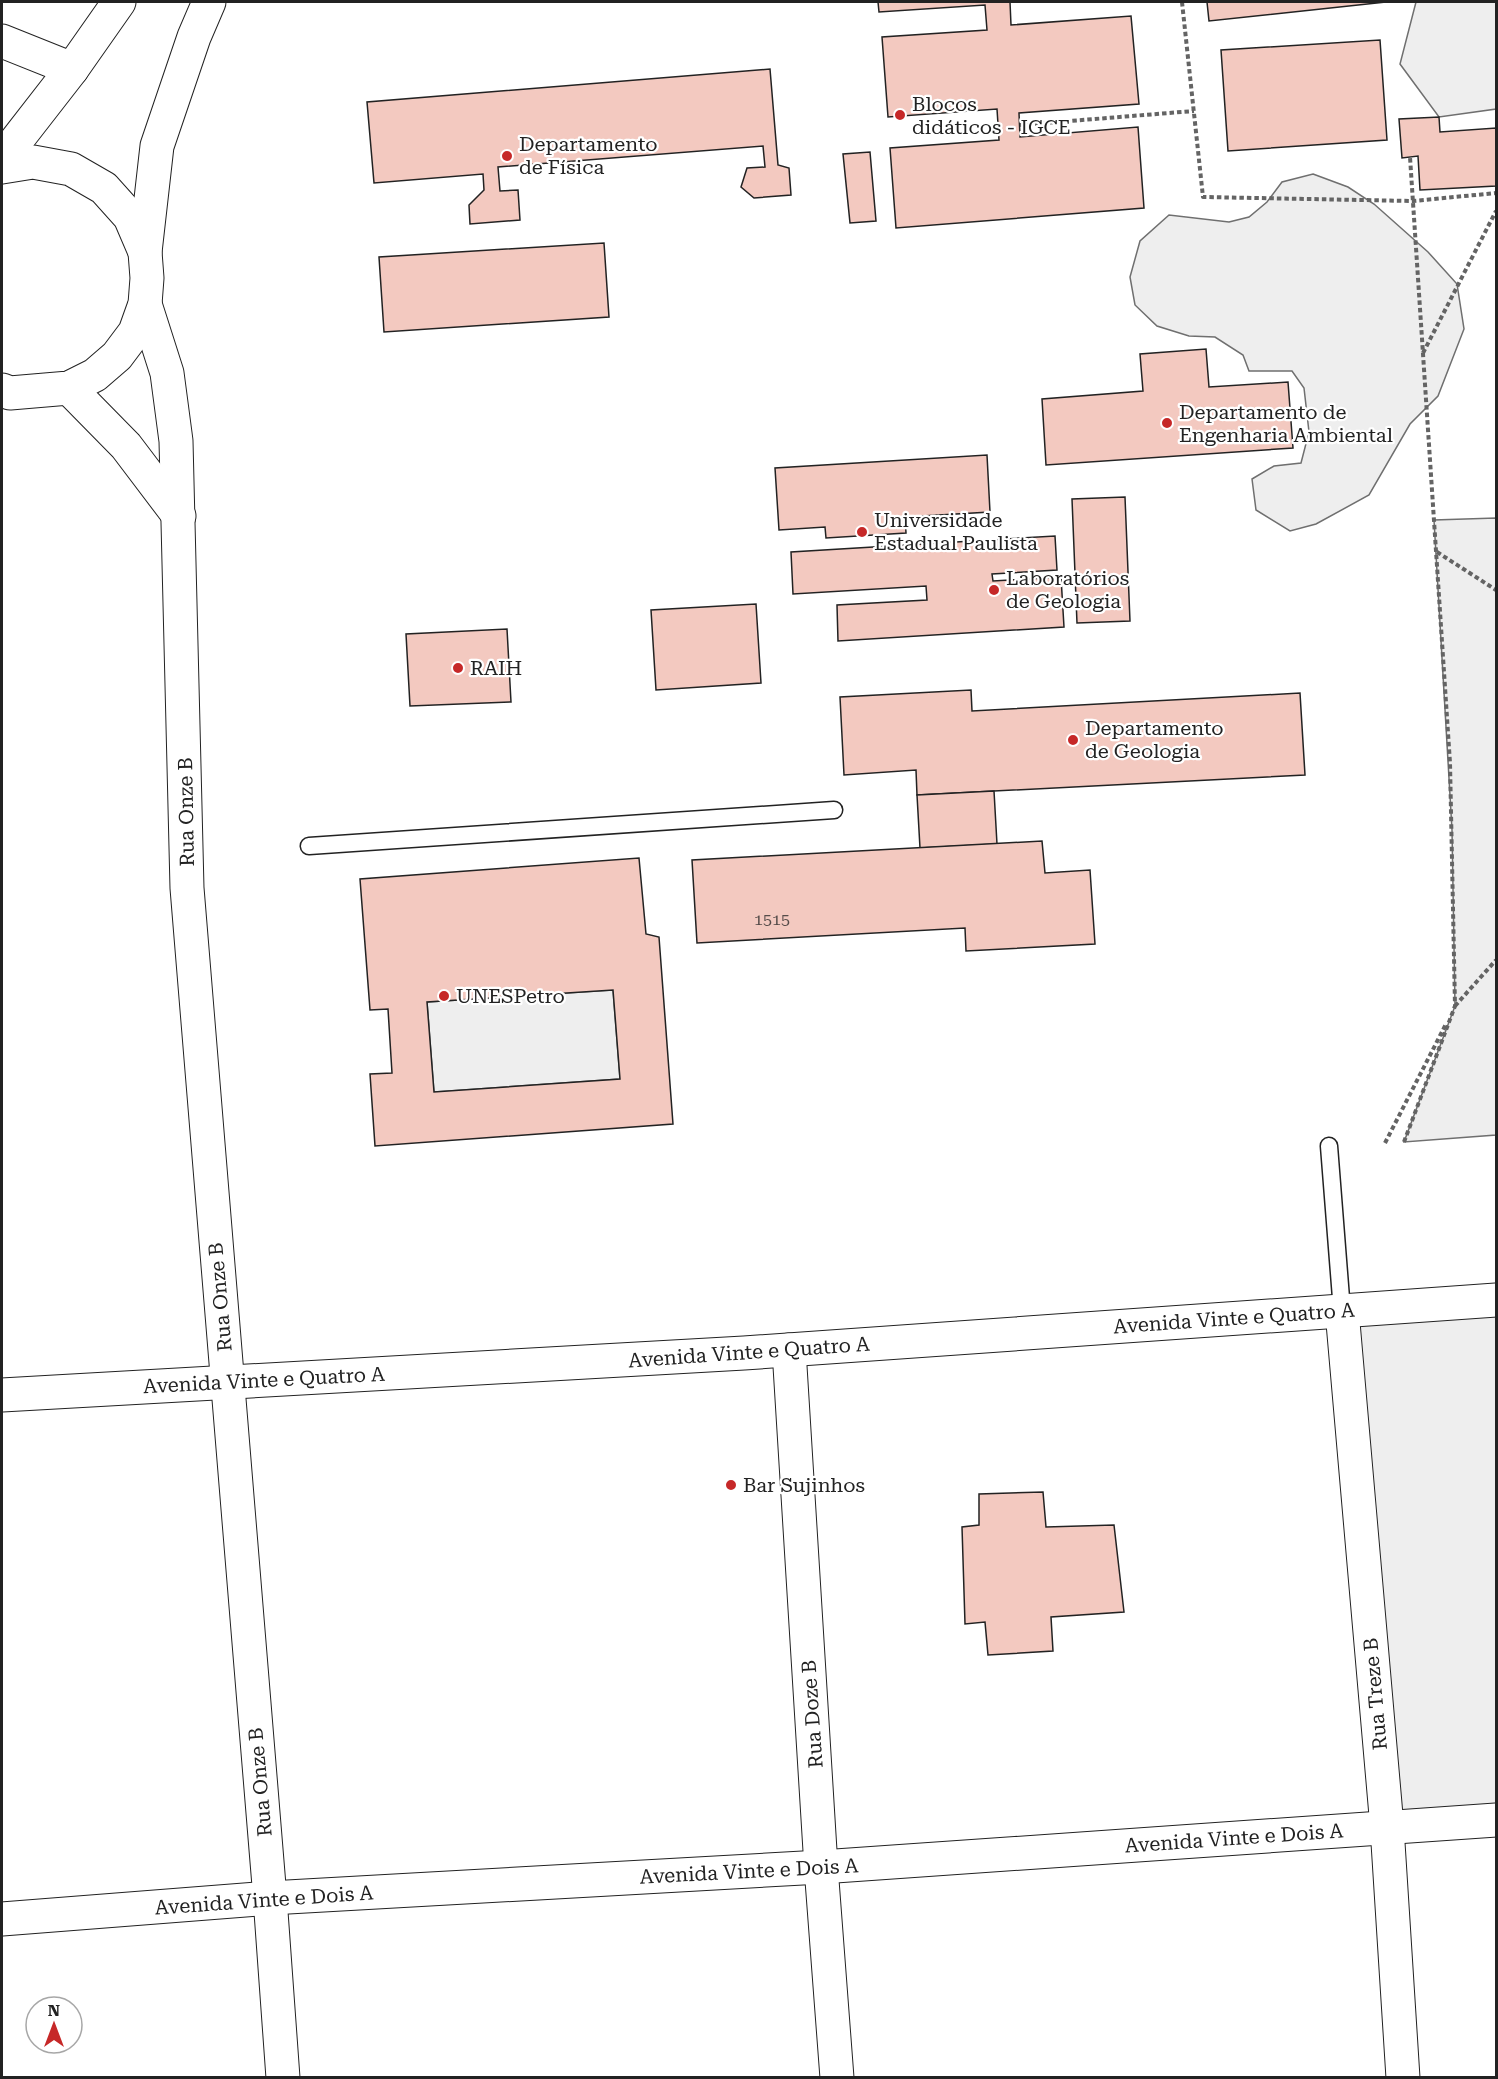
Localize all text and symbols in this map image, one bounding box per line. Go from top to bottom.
place label: Blocos didáticos - IGCE [912,92,1071,139]
marker: Blocos didáticos - IGCE [893,108,907,122]
place label: Departamento de Física [519,132,658,179]
marker: Departamento de Física [500,149,514,163]
place label: Departamento de Engenharia Ambiental [1179,400,1393,447]
marker: Departamento de Engenharia Ambiental [1160,416,1174,430]
place label: Universidade Estadual Paulista [874,508,1038,555]
marker: Universidade Estadual Paulista [855,525,869,539]
place label: Laboratórios de Geologia [1006,566,1129,613]
marker: Laboratórios de Geologia [987,583,1001,597]
place label: RAIH [470,656,522,680]
marker: RAIH [451,661,465,675]
place label: Departamento de Geologia [1085,716,1224,763]
marker: Departamento de Geologia [1066,733,1080,747]
street label: Rua Onze B [173,757,199,867]
house number: 1515 [754,910,790,929]
place label: UNESPetro [456,984,565,1008]
marker: UNESPetro [437,989,451,1003]
street label: Rua Onze B [203,1241,237,1353]
street label: Avenida Vinte e Quatro A [1112,1298,1356,1338]
street label: Avenida Vinte e Quatro A [627,1332,871,1372]
street label: Avenida Vinte e Quatro A [143,1362,385,1398]
place label: Bar Sujinhos [743,1473,865,1497]
marker: Bar Sujinhos [724,1478,738,1492]
street label: Rua Treze B [1358,1637,1392,1751]
street label: Rua Doze B [796,1659,828,1769]
street label: Rua Onze B [243,1726,277,1838]
street label: Avenida Vinte e Dois A [1124,1818,1344,1858]
street label: Avenida Vinte e Dois A [639,1853,859,1889]
street label: Avenida Vinte e Dois A [154,1880,374,1920]
north arrow [24,1995,84,2055]
text: N [48,2001,60,2020]

